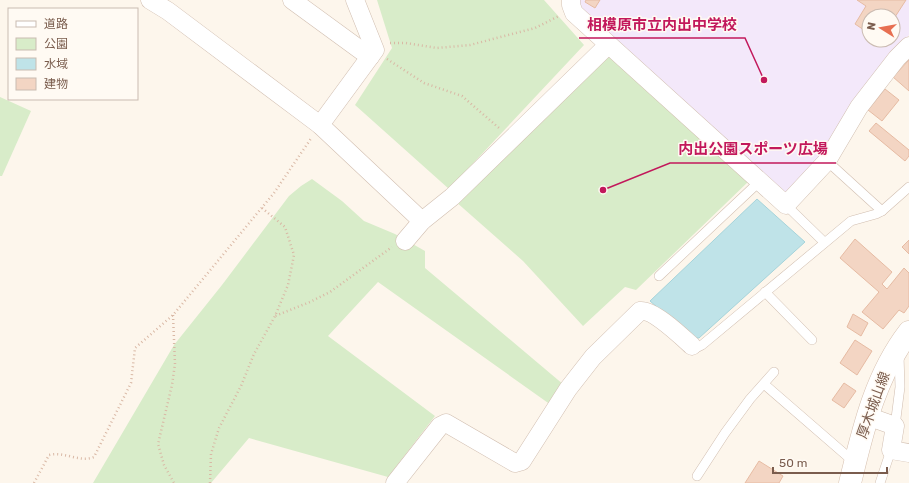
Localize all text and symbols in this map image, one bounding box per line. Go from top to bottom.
legend [8,8,138,100]
north arrow [861,8,901,48]
callout: 相模原市立内出中学校 [579,11,745,38]
text: 相模原市立内出中学校 [587,16,737,34]
text: 道路 [44,17,68,31]
text: N [865,21,879,31]
text: 公園 [44,37,68,51]
text: 水域 [44,57,68,71]
text: 建物 [44,77,68,91]
callout: 内出公園スポーツ広場 [670,136,836,163]
text: 内出公園スポーツ広場 [678,140,828,158]
street label: 厚木城山線 [854,369,893,441]
scale bar [773,449,887,475]
text: 50 m [779,456,807,470]

